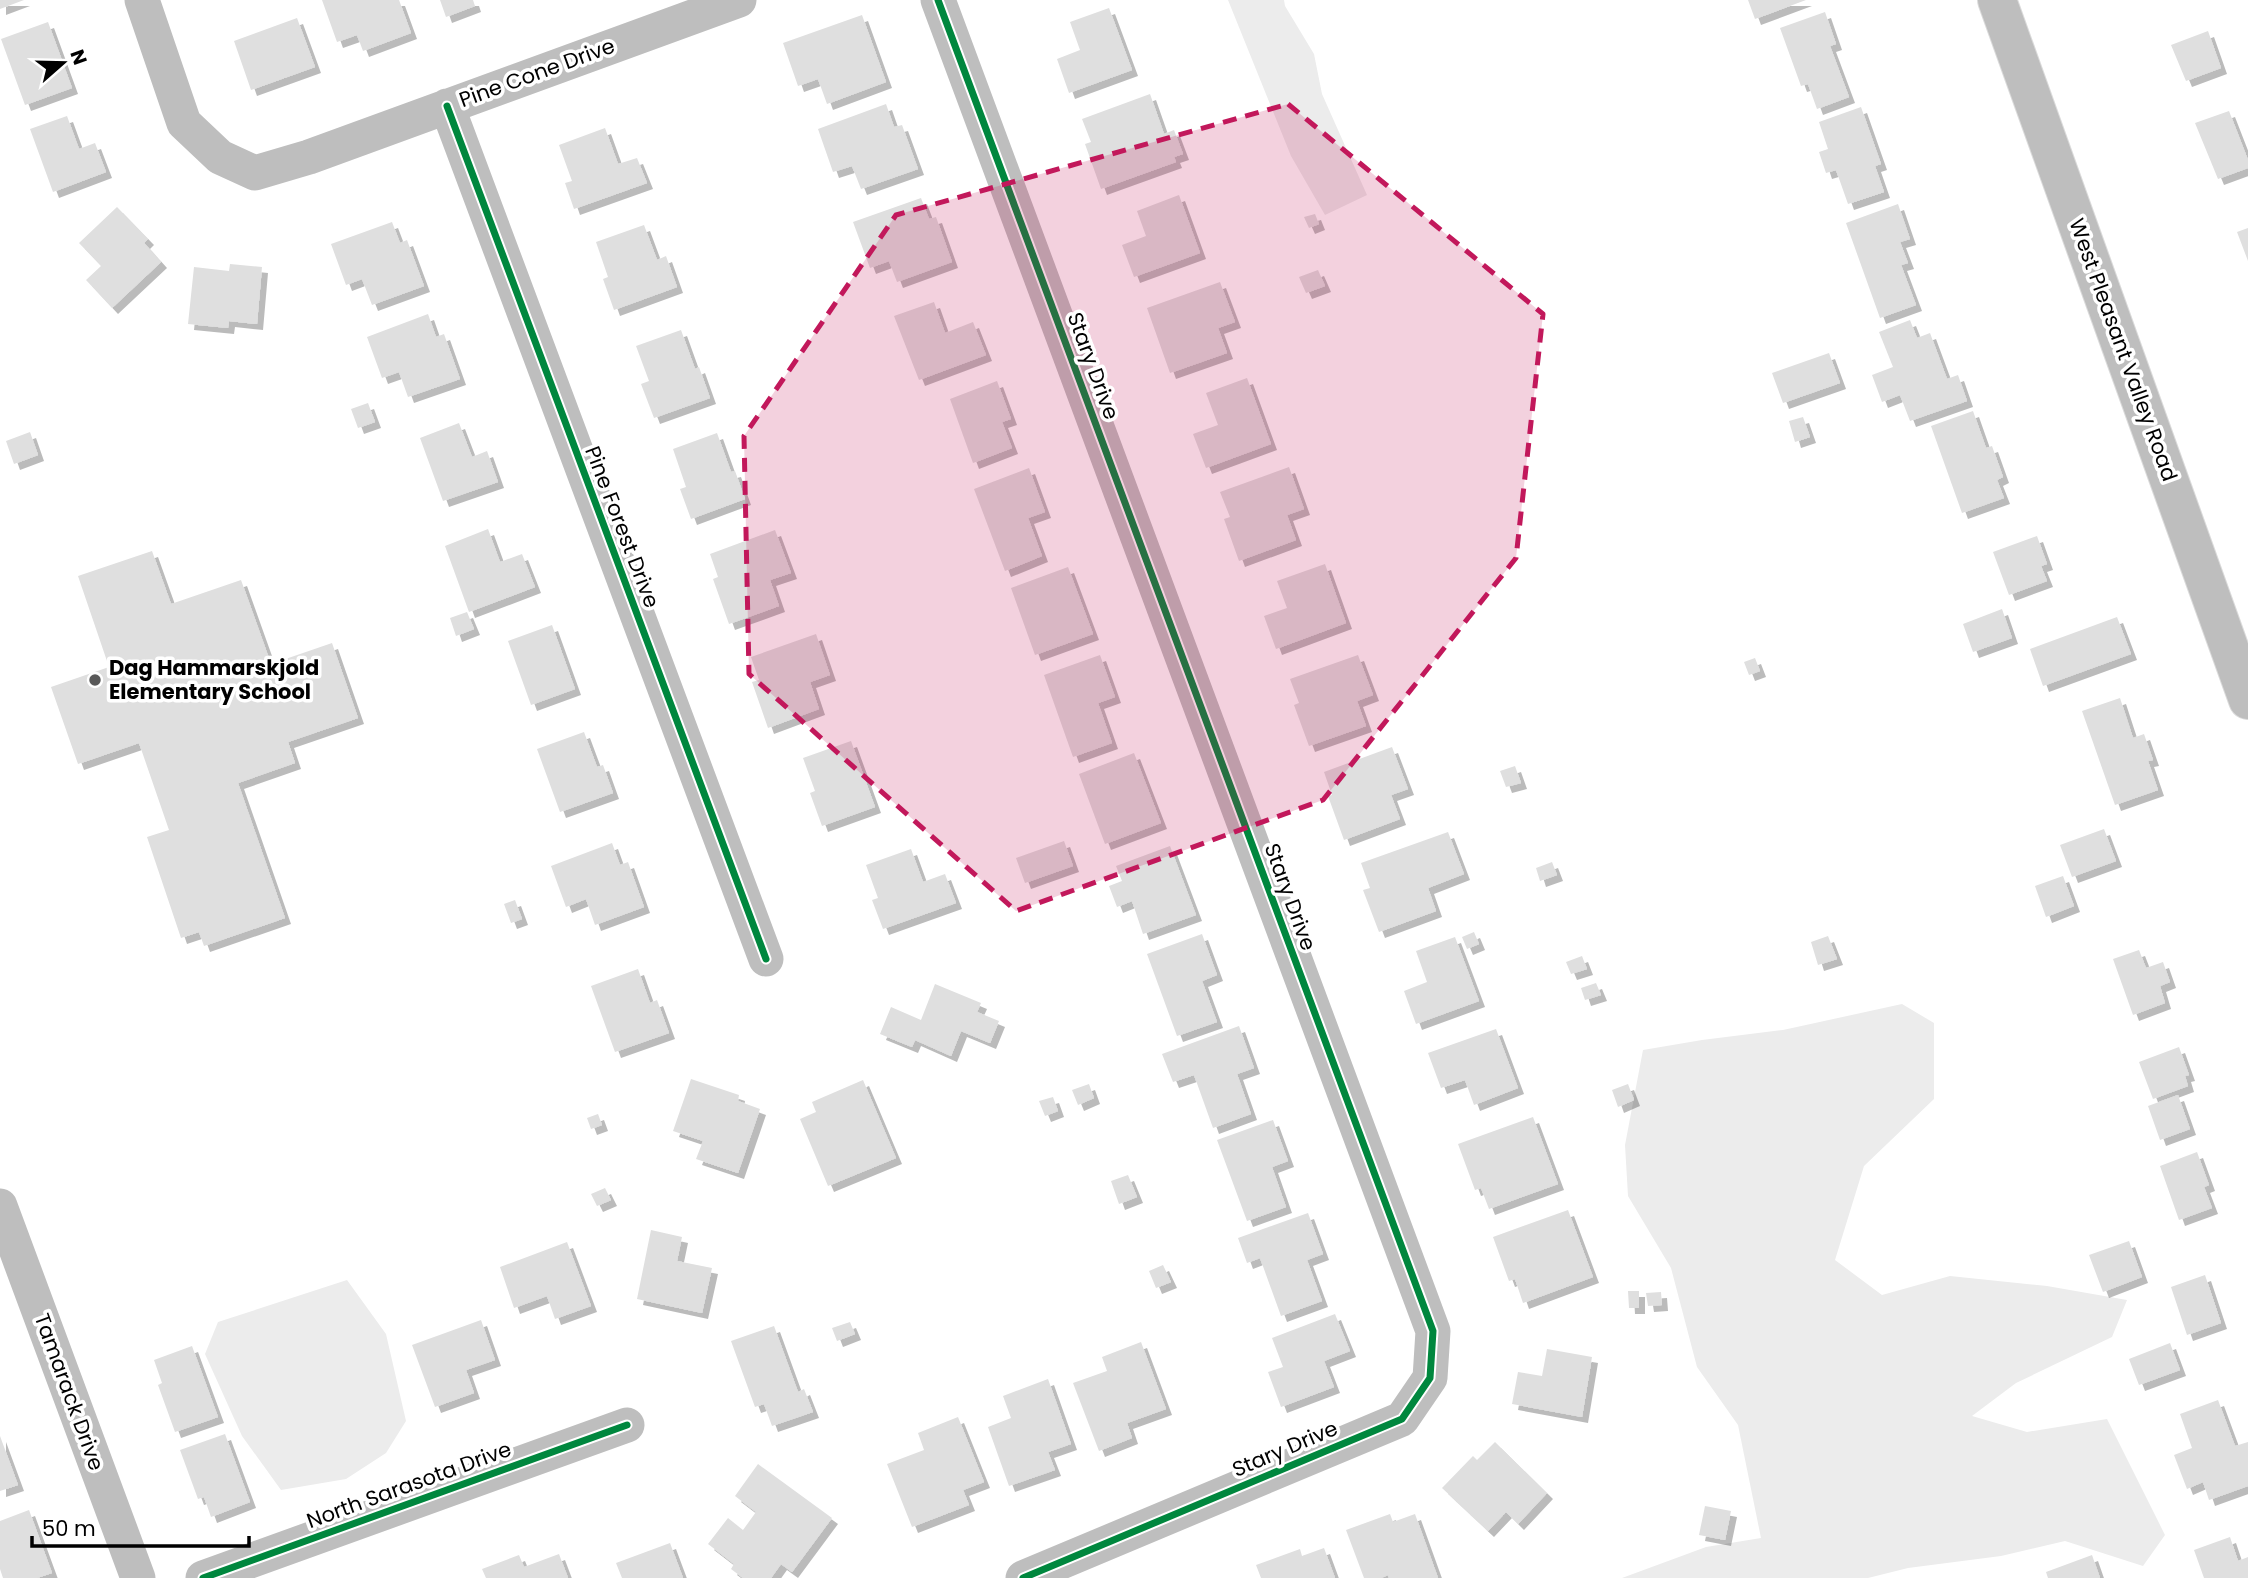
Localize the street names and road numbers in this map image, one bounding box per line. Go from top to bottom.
street label: Pine Cone Drive [455,31,619,114]
street label: West Pleasant Valley Road [2062,214,2185,485]
street label: Stary Drive [1061,308,1126,423]
street label: Pine Forest Drive [578,442,667,612]
street label: Stary Drive [1258,839,1323,954]
street label: Tamarack Drive [28,1309,111,1474]
street label: Stary Drive [1228,1413,1342,1484]
street label: North Sarasota Drive [302,1434,515,1535]

